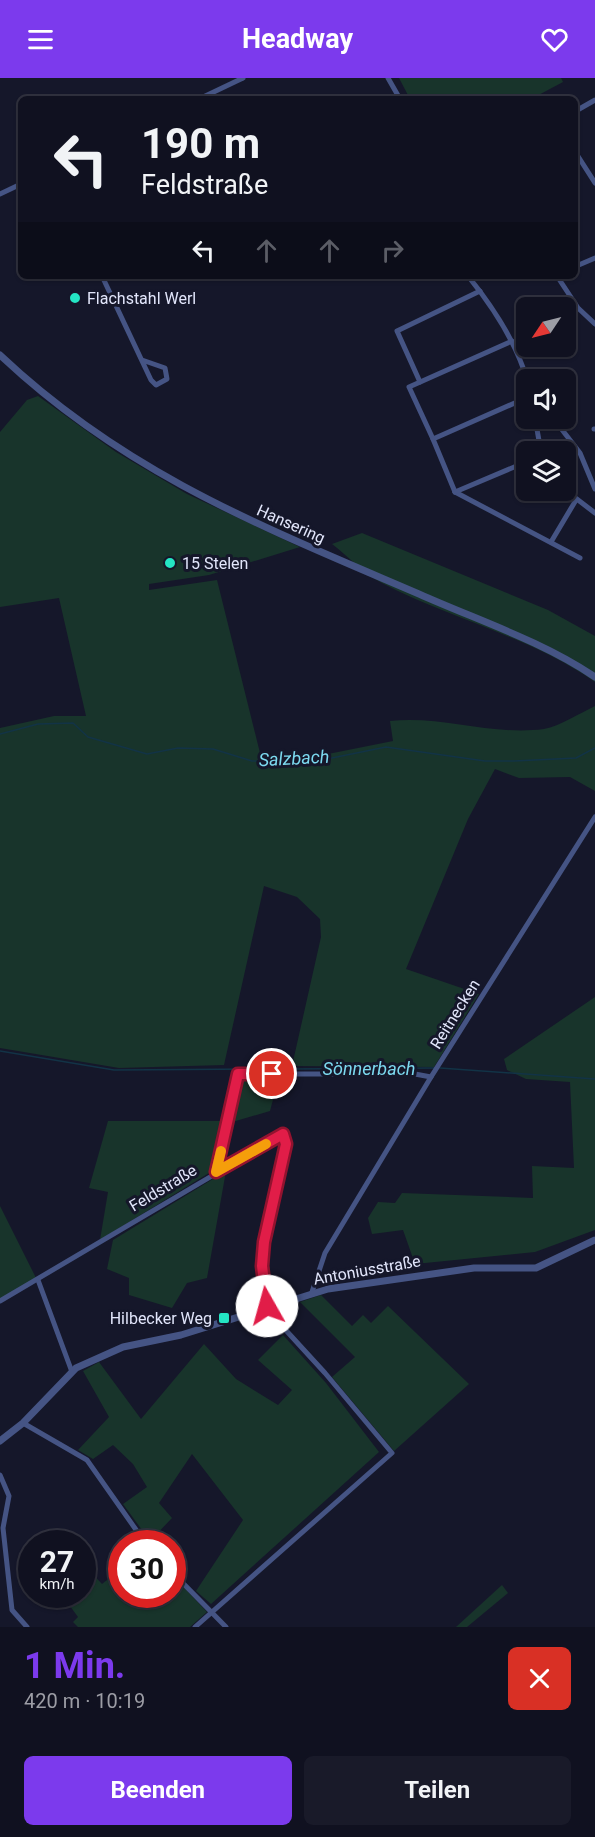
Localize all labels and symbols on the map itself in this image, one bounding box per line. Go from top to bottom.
place label: Flachstahl Werl [87,289,196,308]
marker: Flachstahl Werl [68,291,82,305]
north arrow [516,297,576,357]
street label: Hansering [254,501,328,547]
place label: 15 Stelen [182,554,248,573]
marker: 15 Stelen [163,556,177,570]
water label: Salzbach [258,746,330,770]
street label: Reitnecken [426,976,484,1052]
pin [246,1048,297,1099]
water label: Sönnerbach [323,1058,415,1079]
street label: Feldstraße [126,1160,200,1216]
street label: Antoniusstraße [312,1251,422,1289]
position arrow [235,1274,299,1338]
place label: Hilbecker Weg [110,1309,212,1328]
marker: Hilbecker Weg [217,1311,231,1325]
speed limit sign: 30 [108,1530,186,1608]

